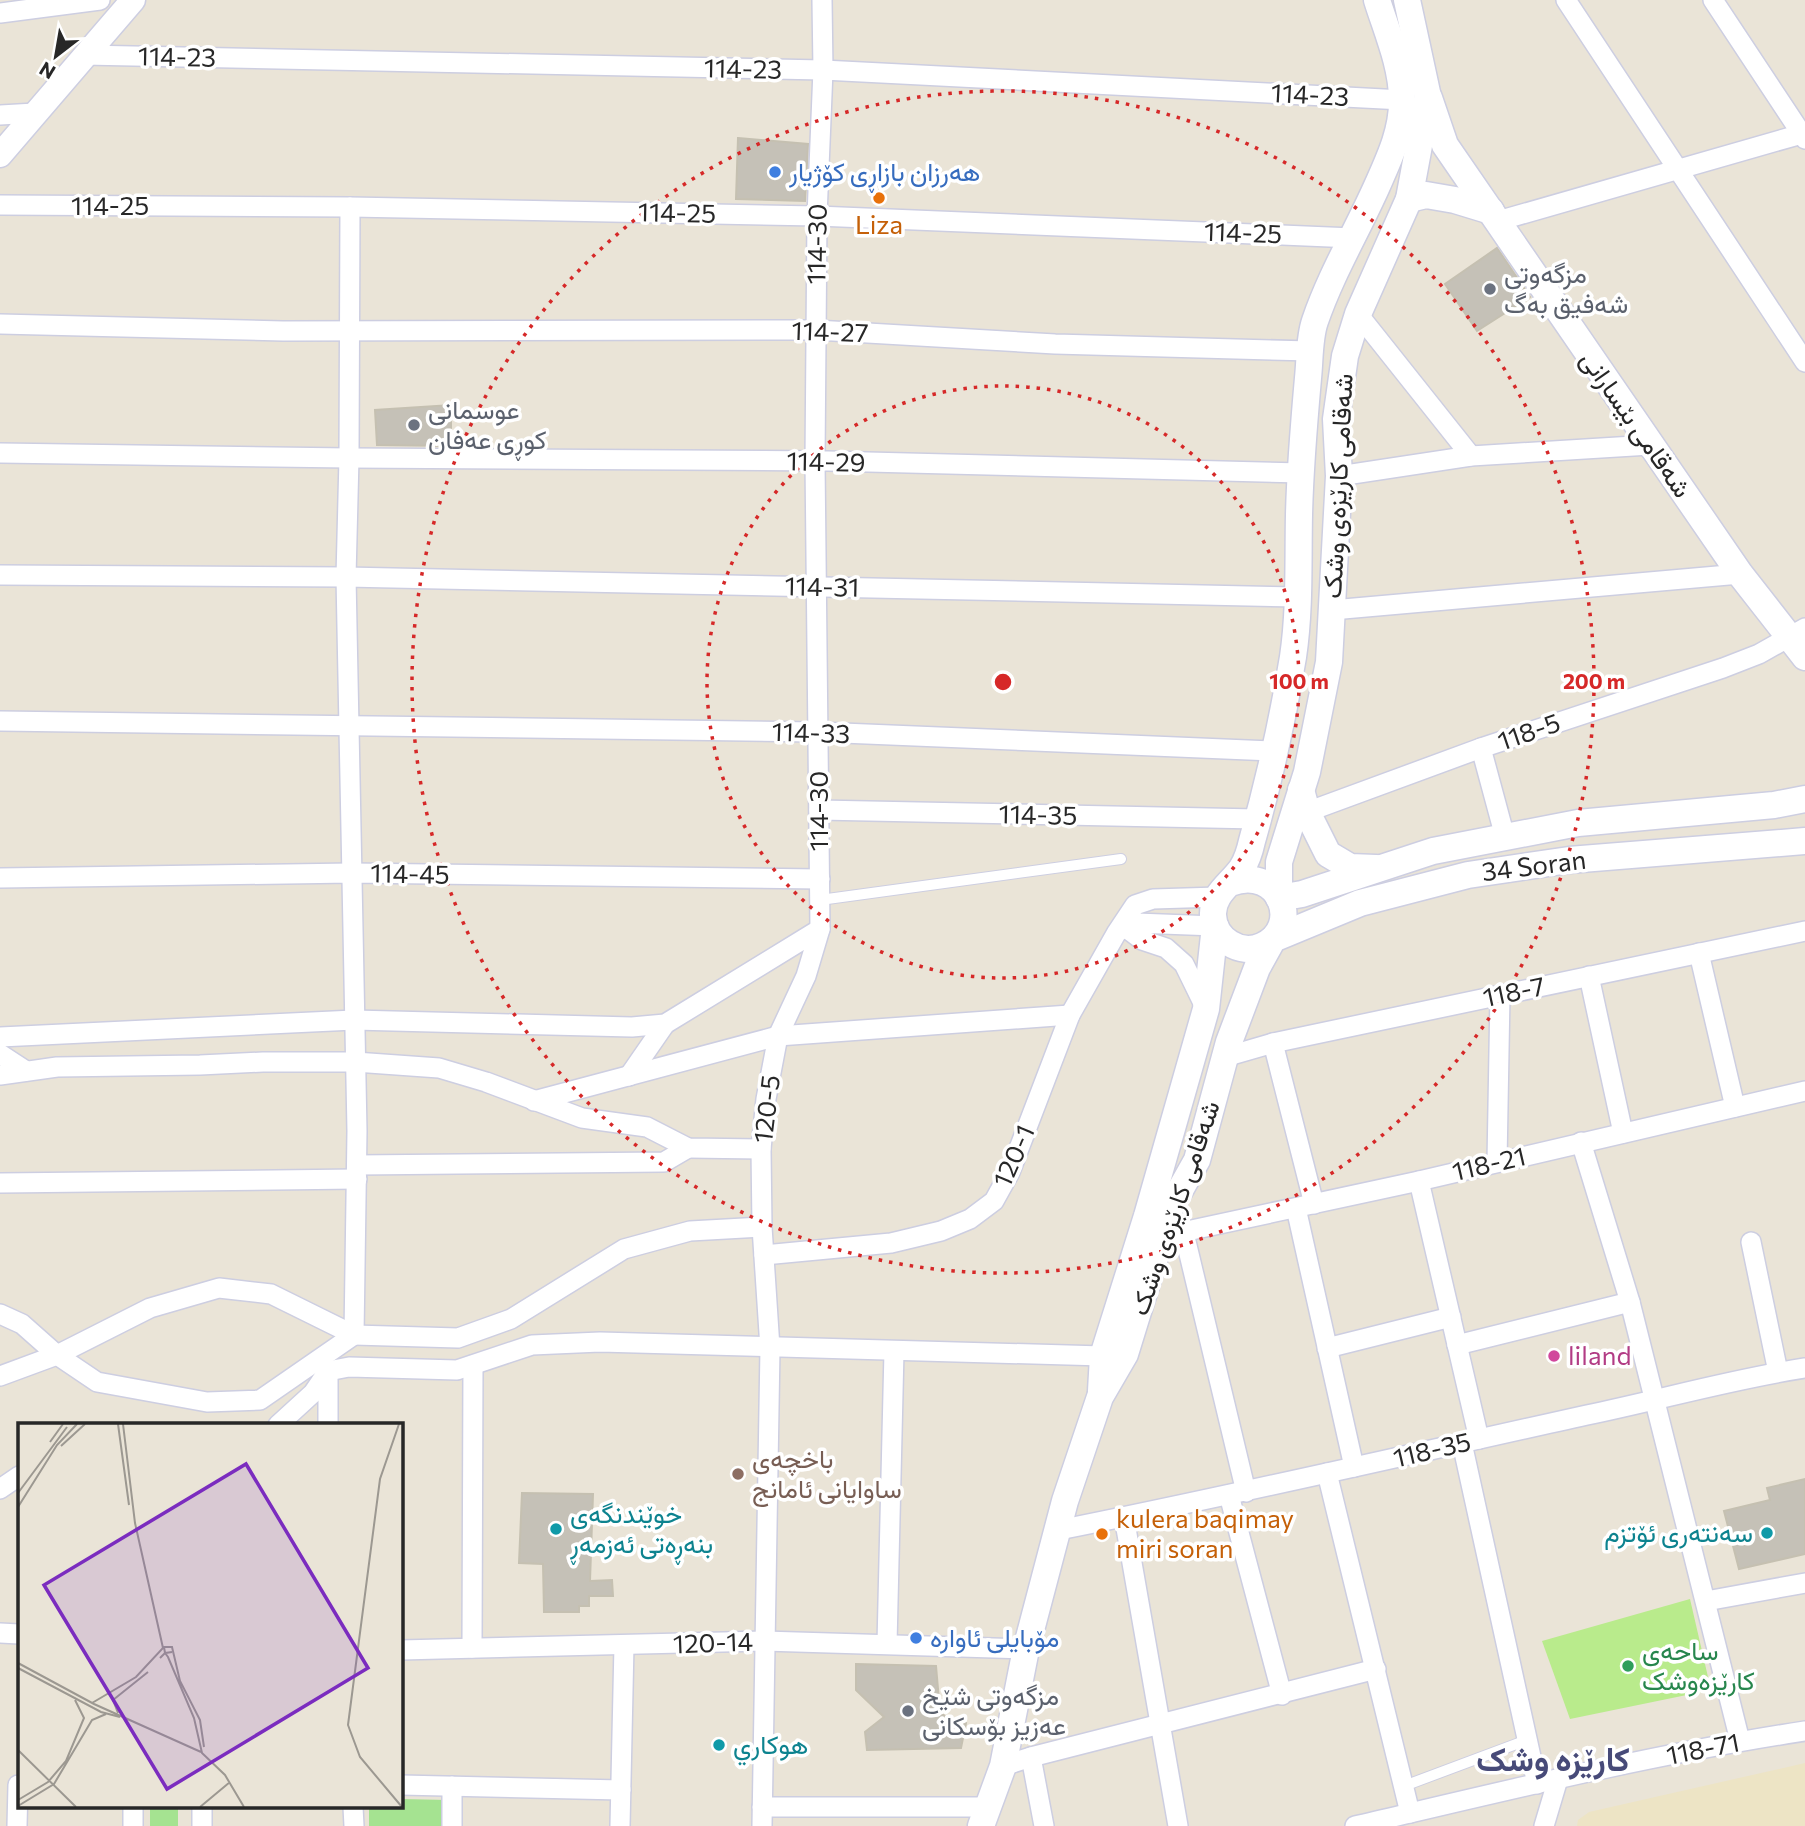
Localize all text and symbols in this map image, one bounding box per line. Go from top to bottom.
north arrow [21,21,91,91]
street label: 114-23 [138,39,216,72]
street label: 114-23 [704,51,782,84]
text: N [35,57,59,85]
street label: 114-23 [1270,76,1350,111]
place label: ھەرزان بازاڕی کۆژیار [788,155,980,193]
marker: ھەرزان بازاڕی کۆژیار [767,164,783,180]
street label: 114-25 [71,189,149,220]
marker: Liza [871,190,887,206]
street label: 114-25 [638,195,716,228]
street label: 114-30 [799,203,832,285]
place label: Liza [855,208,903,239]
street label: 114-25 [1203,215,1283,248]
place label: مزگەوتی شەفیق بەگ [1504,257,1628,320]
marker: مزگەوتی شەفیق بەگ [1482,281,1498,297]
street label: 114-27 [791,314,869,347]
street label: شەقامی بێسارانی [1574,344,1699,504]
street label: شەقامی کارێزەی وشک [1315,373,1360,599]
place label: عوسمانی کوڕی عەفان [428,393,547,461]
marker: عوسمانی کوڕی عەفان [406,417,422,433]
street label: 114-29 [786,444,866,477]
street label: 114-31 [784,569,860,602]
text: 100 m [1269,668,1329,693]
text: 200 m [1563,668,1625,693]
centre of rings [991,670,1015,694]
street label: 118-5 [1493,706,1564,756]
street label: 114-33 [771,715,851,748]
street label: 114-30 [802,771,833,851]
street label: 114-35 [998,797,1078,830]
street label: 34 Soran [1480,843,1588,886]
street label: 114-45 [370,856,450,889]
street label: 118-7 [1480,969,1548,1012]
street label: 120-5 [746,1073,785,1145]
street label: شەقامی کارێزەی وشک [1122,1096,1227,1320]
street label: 120-1 [985,1120,1040,1191]
street label: 118-21 [1449,1139,1528,1186]
place label: liland [1568,1339,1631,1370]
marker: liland [1546,1348,1562,1364]
inset map [18,1423,402,1808]
street label: 118-35 [1390,1425,1474,1473]
place label: باخچەی ساوایانی ئامانج [752,1442,902,1507]
marker: باخچەی ساوایانی ئامانج [730,1466,746,1482]
place label: خوێندنگەی بنەڕەتی ئەزمەڕ [569,1497,713,1565]
place label: kulera baqimay miri soran [1116,1502,1294,1563]
place label: سەنتەری ئۆتزم [1604,1516,1753,1550]
marker: خوێندنگەی بنەڕەتی ئەزمەڕ [548,1521,564,1537]
marker: سەنتەری ئۆتزم [1759,1525,1775,1541]
marker: kulera baqimay miri soran [1094,1526,1110,1542]
place label: مۆبایلی ئاوارە [930,1621,1059,1654]
street label: 120-14 [672,1625,754,1658]
marker: مۆبایلی ئاوارە [908,1630,924,1646]
place label: ساحه‌ی کارێزه‌وشک [1642,1634,1755,1697]
marker: ساحه‌ی کارێزه‌وشک [1620,1658,1636,1674]
place label: مزگەوتی شێخ عەزیز بۆسکانی [922,1679,1066,1742]
marker: مزگەوتی شێخ عەزیز بۆسکانی [900,1703,916,1719]
street label: 118-71 [1664,1725,1742,1770]
place label: هوكاري [733,1728,808,1766]
marker: هوكاري [711,1737,727,1753]
district label: کارێزە وشک [1476,1737,1630,1780]

